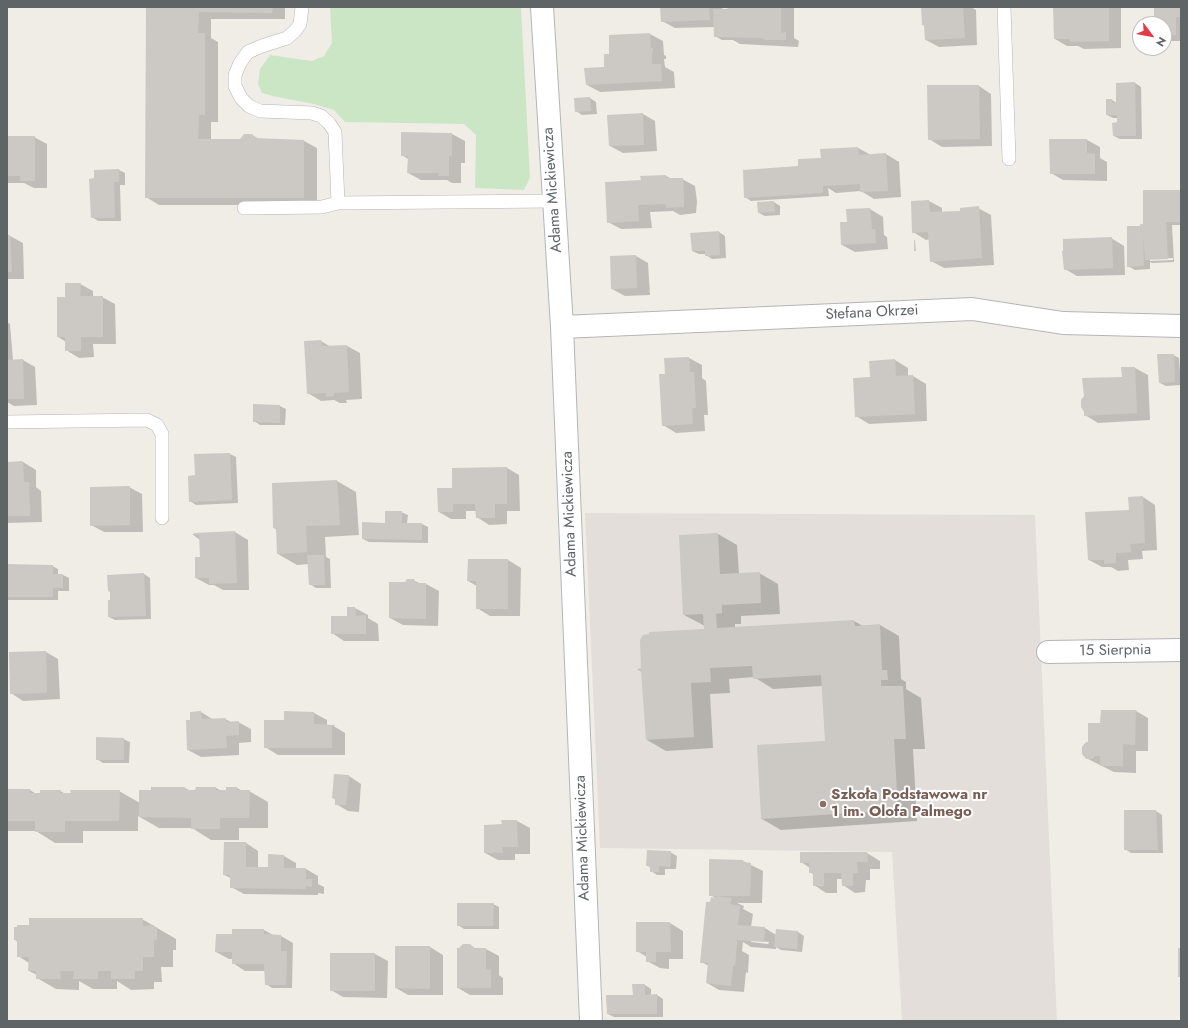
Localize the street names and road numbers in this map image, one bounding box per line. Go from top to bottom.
street label: Adama Mickiewicza [540,127,566,253]
street label: Stefana Okrzei [825,302,919,324]
street label: Adama Mickiewicza [559,451,581,577]
street label: 15 Sierpnia [1079,641,1151,661]
street label: Adama Mickiewicza [572,775,594,901]

